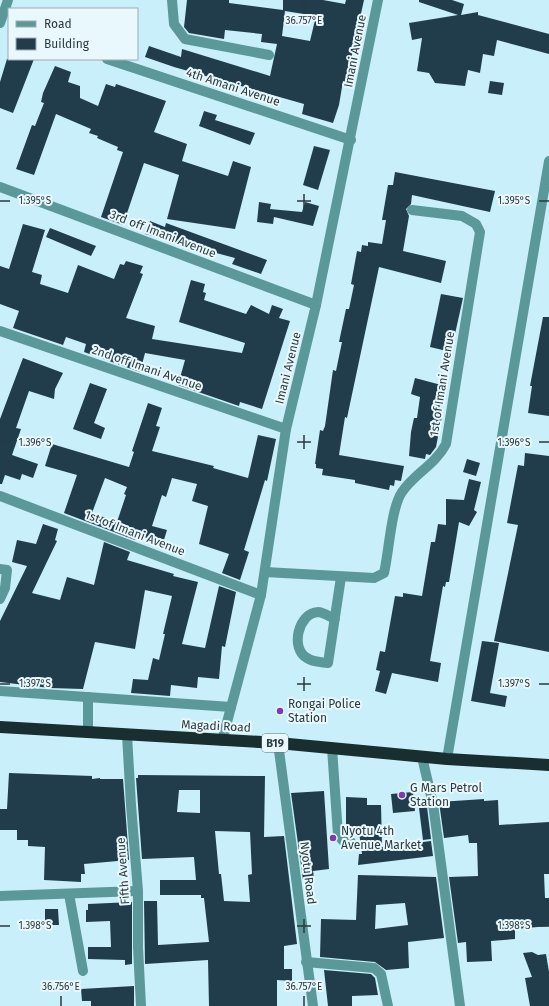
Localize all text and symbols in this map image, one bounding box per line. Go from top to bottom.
legend [8,8,138,60]
street label: Imani Avenue [341,13,369,89]
text: 36.757°E [286,15,322,27]
text: Road [44,17,72,31]
text: Building [44,37,90,51]
street label: 4th Amani Avenue [184,65,282,109]
text: 1.395°S [19,195,52,207]
text: 1.395°S [498,195,531,207]
street label: 3rd off Imani Avenue [108,207,218,261]
street label: 1st of Imani Avenue [427,330,457,438]
street label: Imani Avenue [272,331,304,405]
street label: 2nd off Imani Avenue [90,343,204,393]
text: 1.396°S [19,437,52,449]
text: 1.396°S [498,437,531,449]
street label: 1st of Imani Avenue [83,507,187,559]
text: 1.397°S [19,678,52,690]
text: 1.397°S [498,678,531,690]
place label: Rongai Police Station [288,697,361,725]
marker: Rongai Police Station [275,706,285,716]
street label: Magadi Road [181,717,251,735]
road number: B19 [262,734,288,752]
place label: G Mars Petrol Station [410,781,483,809]
marker: G Mars Petrol Station [397,790,407,800]
place label: Nyotu 4th Avenue Market [341,824,422,852]
marker: Nyotu 4th Avenue Market [328,833,338,843]
street label: Fifth Avenue [114,837,132,905]
street label: Nyotu Road [297,841,319,905]
text: 1.398°S [18,920,52,932]
text: 1.398°S [497,920,531,932]
text: 36.756°E [42,981,80,993]
text: 36.757°E [286,981,322,993]

